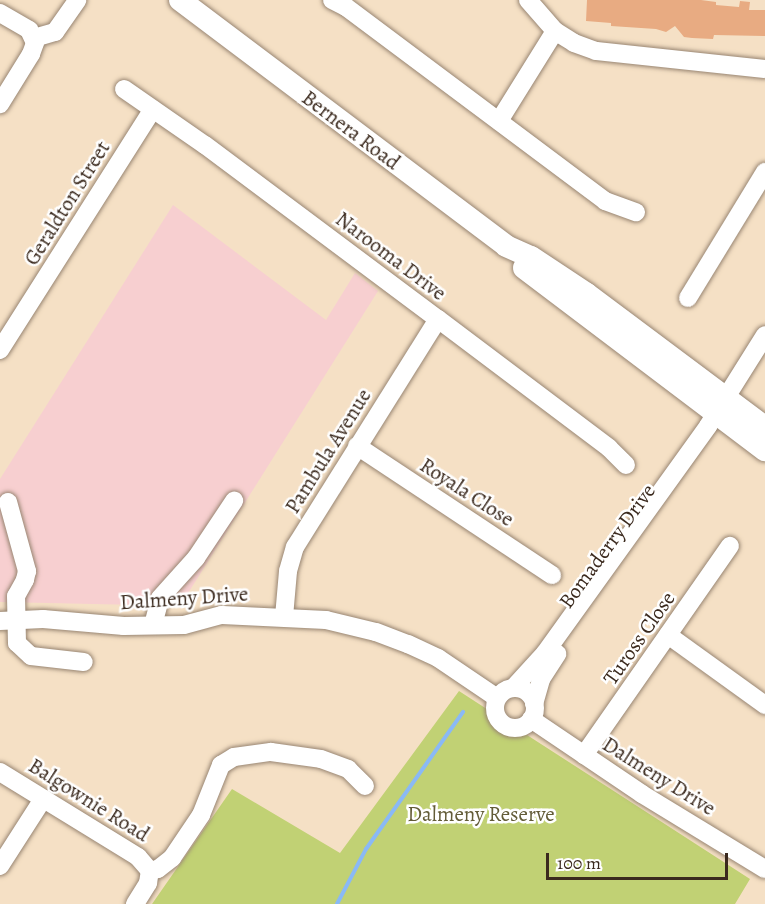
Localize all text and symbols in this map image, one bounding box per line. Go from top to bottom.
street label: Bernera Road [297,85,405,175]
street label: Geraldton Street [19,136,115,270]
street label: Narooma Drive [331,206,451,306]
street label: Pambula Avenue [280,384,376,518]
street label: Royala Close [415,452,519,532]
street label: Bomaderry Drive [553,479,661,613]
street label: Dalmeny Drive [119,581,249,615]
street label: Tuross Close [598,586,680,690]
street label: Dalmeny Drive [598,731,720,821]
street label: Balgownie Road [24,753,154,847]
park label: Dalmeny Reserve [407,801,555,827]
scale bar [549,841,730,879]
text: 100 m [557,851,601,875]

